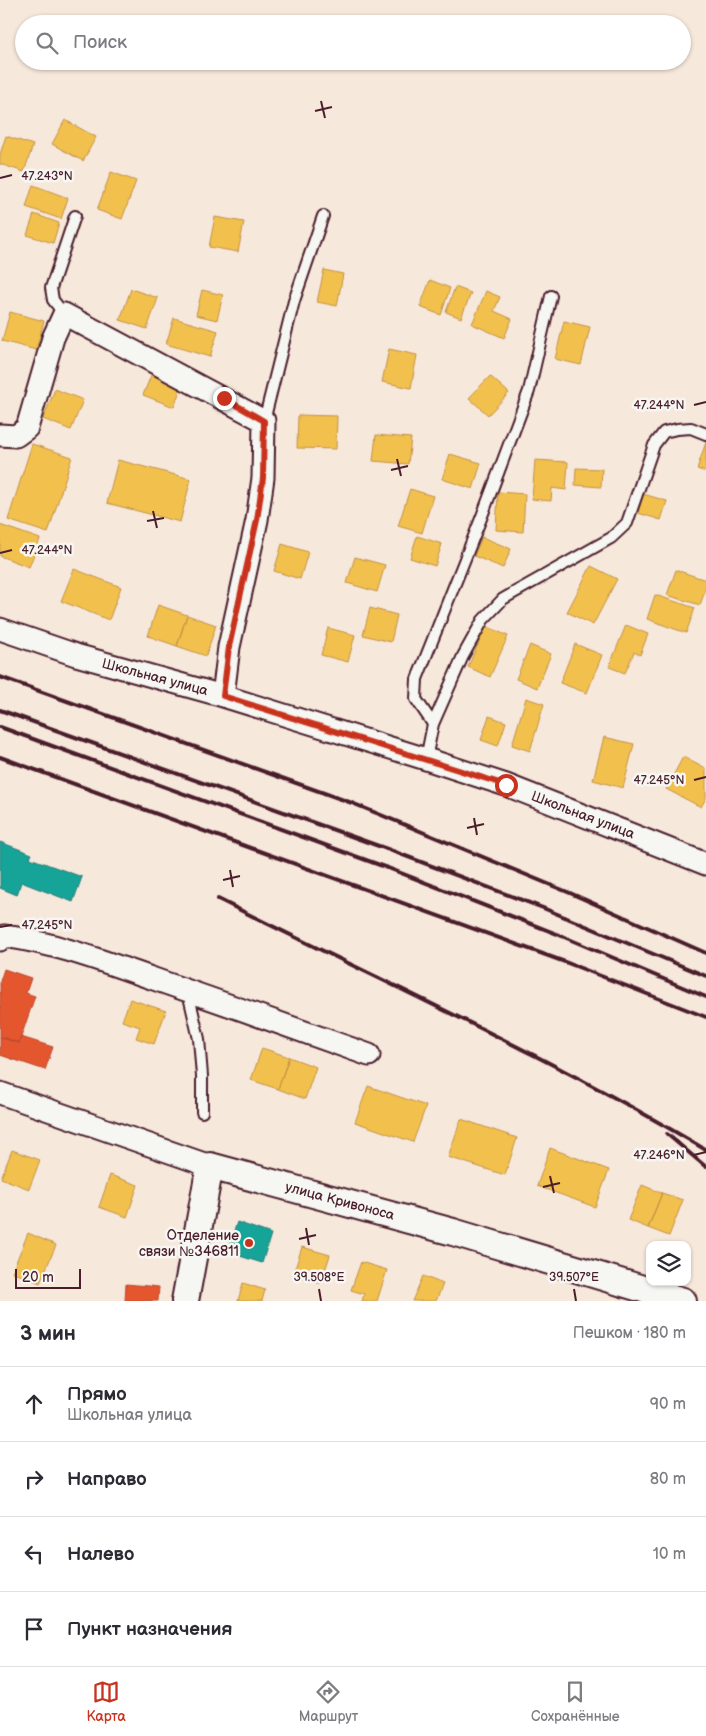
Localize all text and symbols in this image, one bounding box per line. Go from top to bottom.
search box [15,15,691,70]
icon: search [33,29,61,57]
text: Поиск [73,31,127,54]
text: 47.243°N [21,169,73,184]
route end [213,387,236,410]
text: 47.244°N [633,398,685,413]
text: 47.244°N [21,543,73,558]
street label: Школьная улица [100,655,211,700]
text: 47.245°N [633,773,685,788]
route start [495,774,518,797]
street label: Школьная улица [529,787,638,843]
text: 47.245°N [21,918,73,933]
text: 47.246°N [633,1148,685,1163]
street label: улица Кривоноса [284,1178,397,1224]
place label: Отделение связи №346811 [139,1227,239,1260]
marker: Отделение связи №346811 [243,1237,255,1249]
map controls [646,1241,691,1286]
button: layers [646,1241,691,1286]
scale bar [15,1266,81,1289]
text: 20 m [22,1269,54,1286]
text: 39.508°E [293,1270,345,1285]
text: 39.507°E [549,1270,599,1285]
text: 3 мин [20,1321,76,1346]
text: Пешком · 180 m [573,1324,686,1343]
text: Прямо [67,1383,127,1406]
icon: ahead [20,1390,48,1418]
text: 90 m [650,1395,686,1414]
text: Школьная улица [67,1406,192,1425]
icon: right [20,1465,48,1493]
text: Направо [67,1468,147,1491]
text: 80 m [650,1470,686,1489]
icon: left [20,1540,48,1568]
text: Налево [67,1543,134,1566]
text: 10 m [653,1545,686,1564]
icon: arrive [20,1615,48,1643]
text: Пункт назначения [67,1618,232,1641]
tab: Карта [86,1678,126,1725]
tab: Маршрут [299,1678,358,1725]
tab: Сохранённые [531,1678,620,1725]

